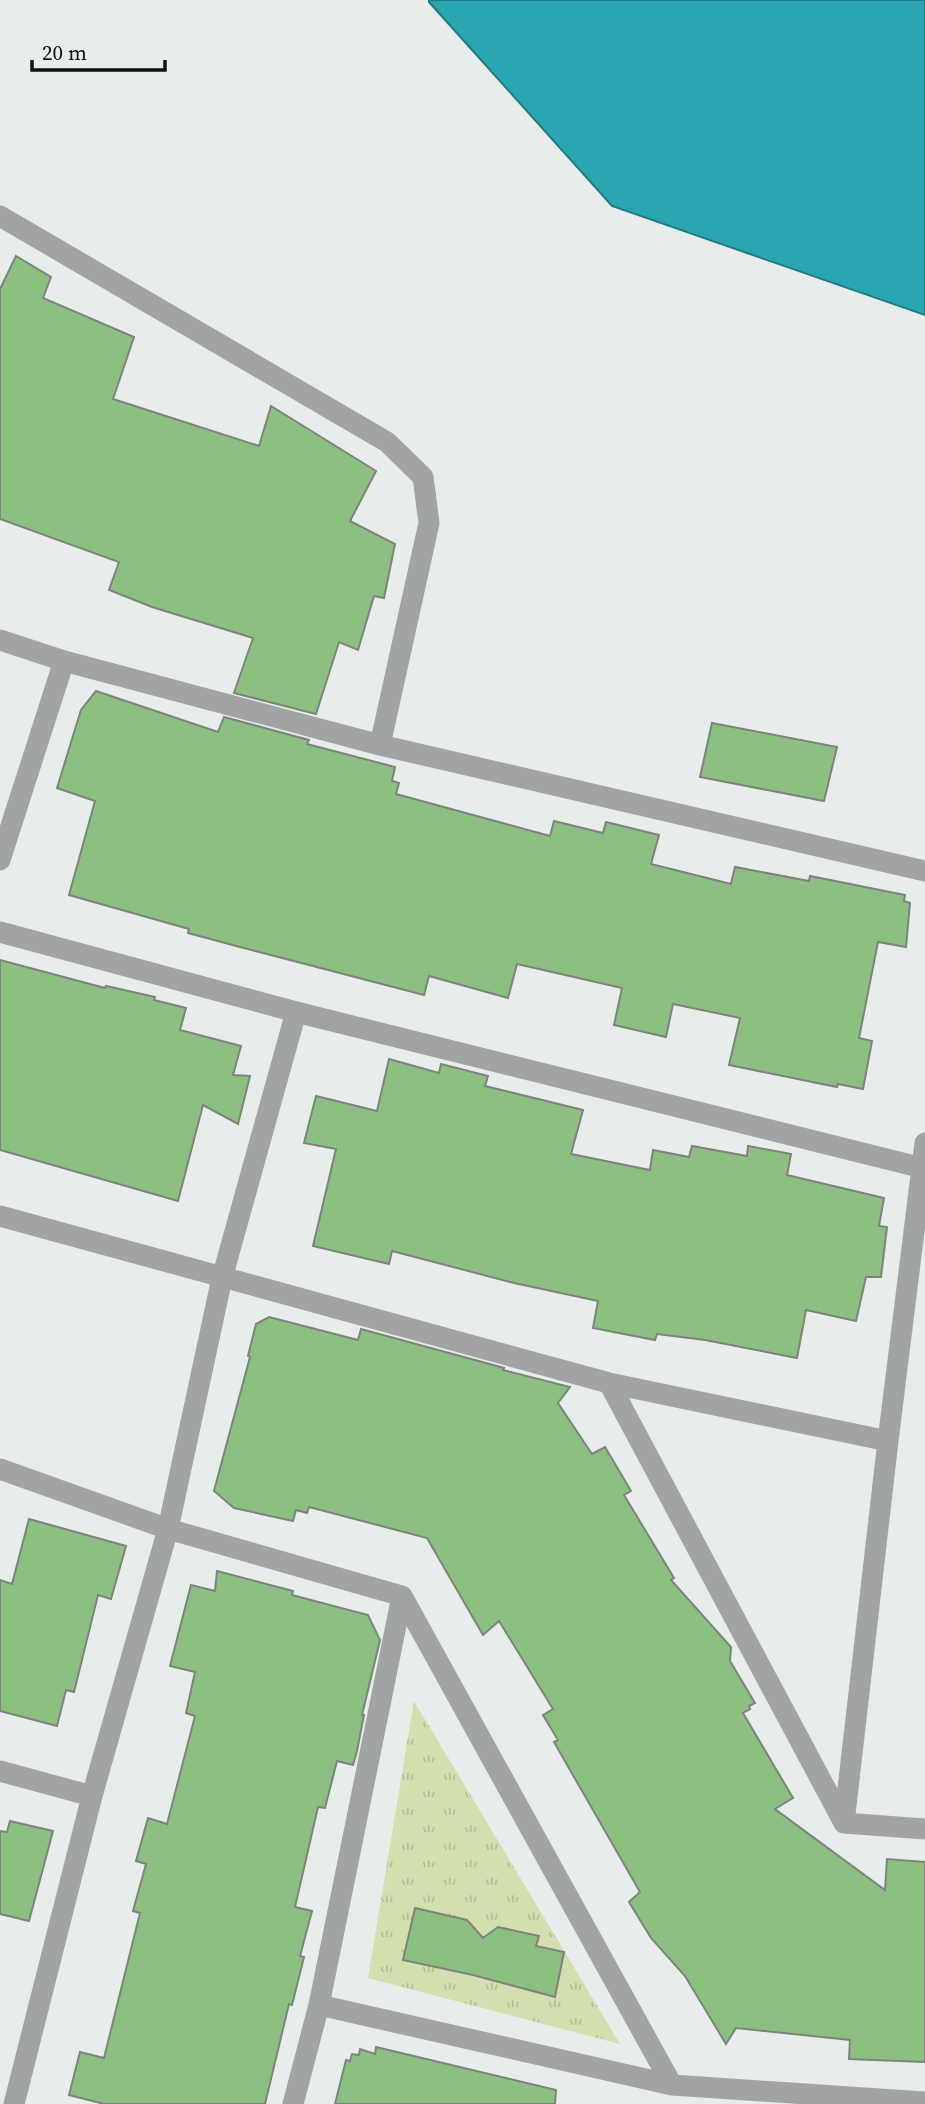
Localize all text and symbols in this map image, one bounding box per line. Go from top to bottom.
scale bar [32,28,164,72]
text: 20 m [42,38,87,67]

